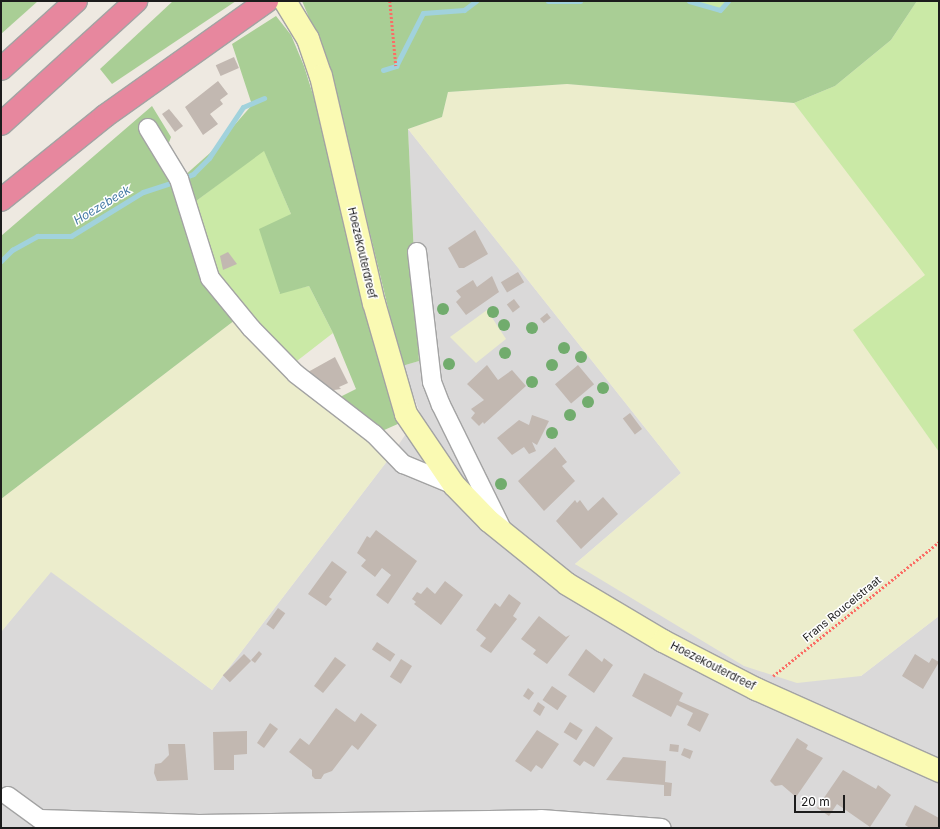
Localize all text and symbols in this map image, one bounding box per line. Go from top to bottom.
water label: Hoezebeek [71,182,133,228]
street label: Hoezekouterdreef [345,206,379,300]
street label: Frans Roucelstraat [800,573,884,645]
street label: Hoezekouterdreef [668,639,758,693]
scale bar [796,787,847,813]
text: 20 m [801,794,830,809]

